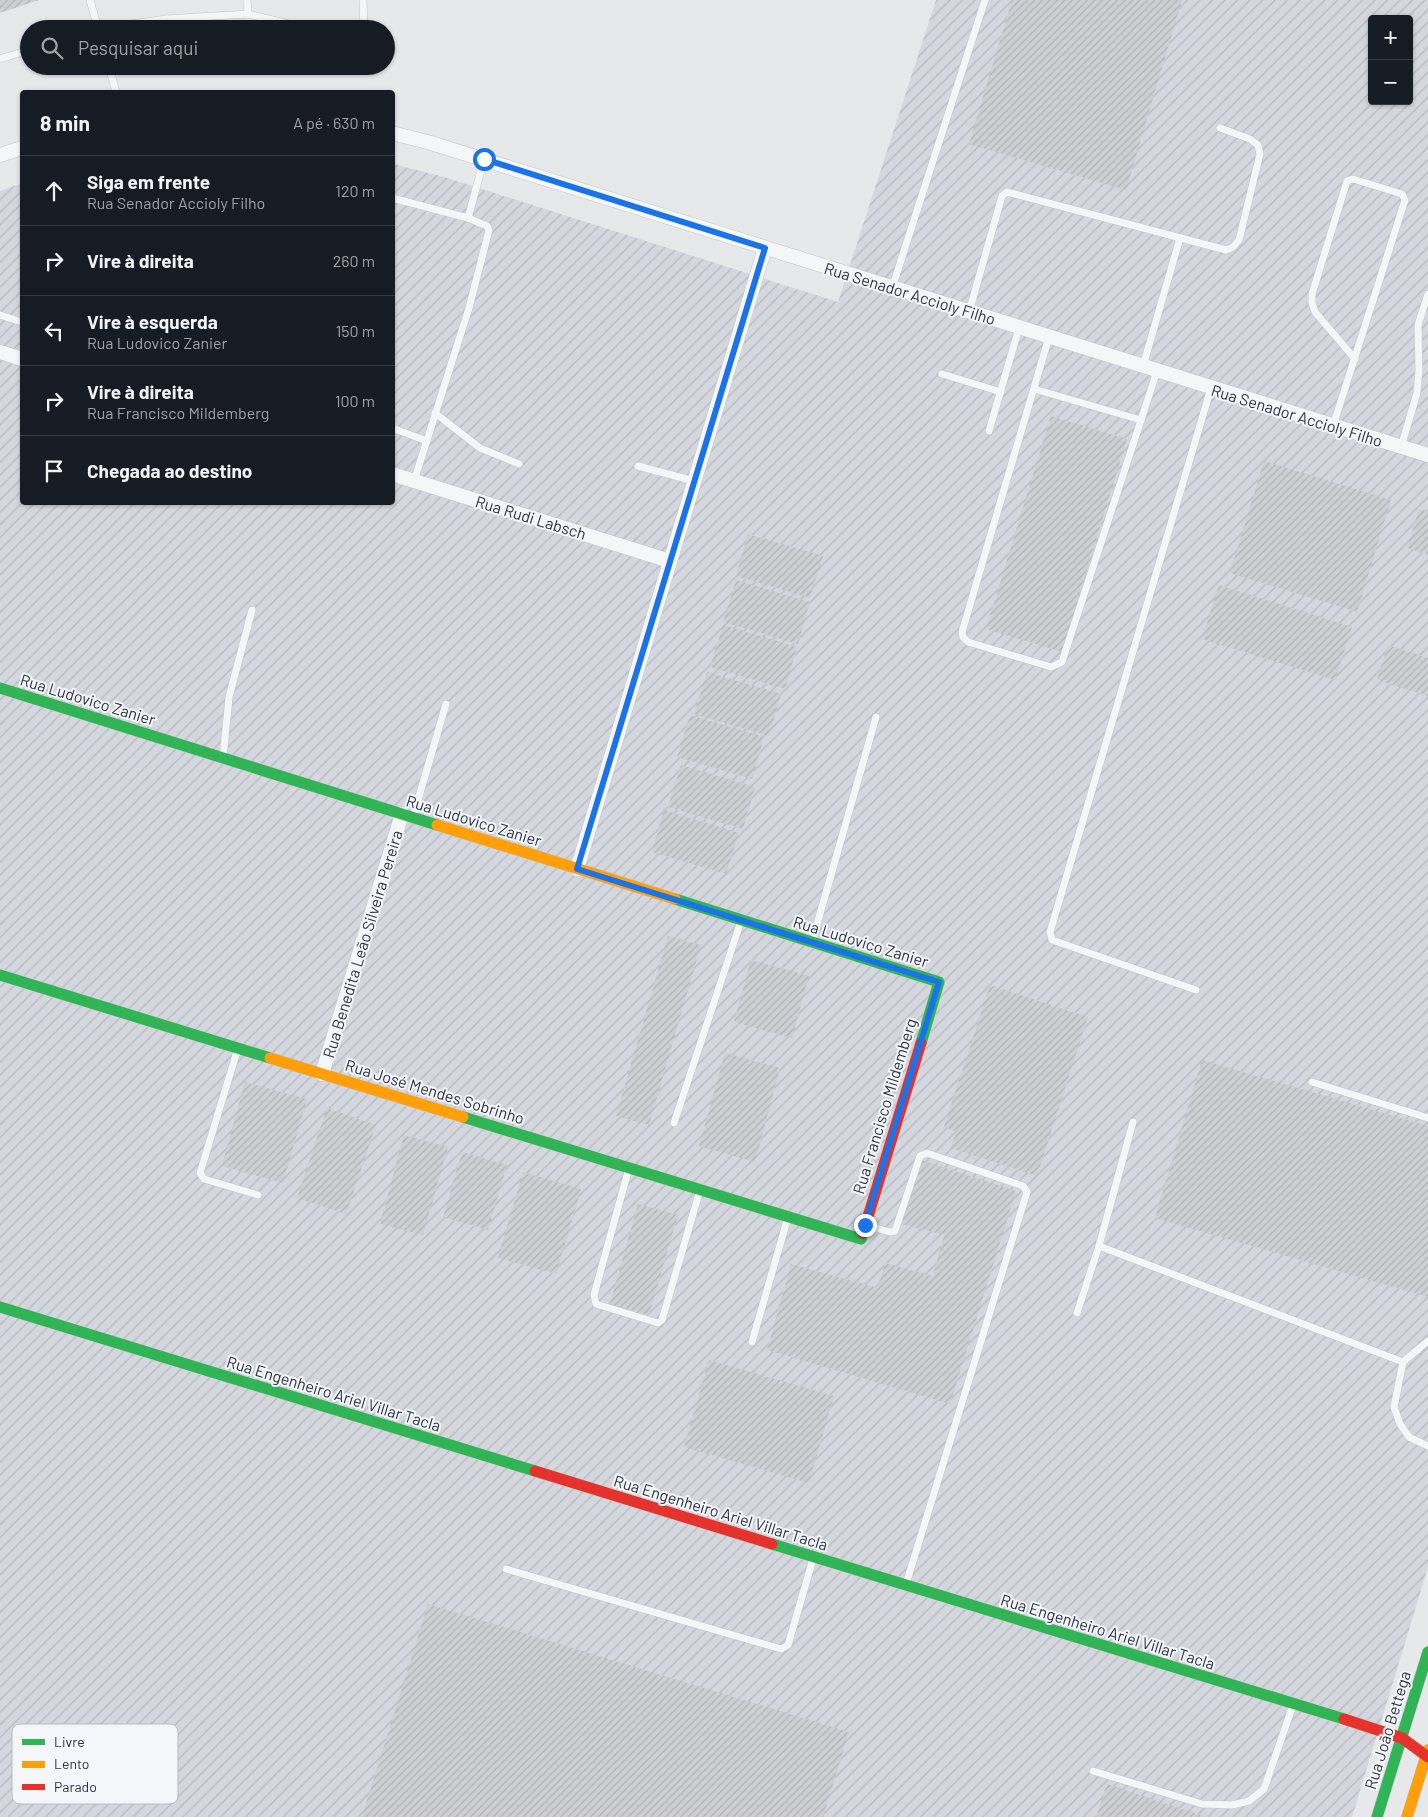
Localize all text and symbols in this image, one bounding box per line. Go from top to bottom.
map controls [1368,15,1413,105]
button: + [1368,15,1413,60]
search box [20,20,395,75]
icon: search [38,34,66,62]
text: Pesquisar aqui [78,36,198,59]
button: − [1368,60,1413,105]
text: 8 min [40,110,90,135]
text: A pé · 630 m [293,113,375,132]
route start [473,148,496,171]
text: Siga em frente [87,170,210,193]
icon: ahead [40,177,68,205]
text: 120 m [335,181,375,200]
text: Rua Senador Accioly Filho [87,193,265,212]
icon: right [40,247,68,275]
text: Vire à direita [87,249,194,272]
text: 260 m [333,251,375,270]
street label: Rua Senador Accioly Filho [822,258,998,328]
text: Vire à esquerda [87,310,218,333]
icon: left [40,317,68,345]
text: 150 m [336,321,375,340]
text: Rua Ludovico Zanier [87,333,227,352]
text: Vire à direita [87,380,194,403]
street label: Rua Senador Accioly Filho [1209,380,1385,450]
icon: right [40,387,68,415]
text: 100 m [335,391,375,410]
text: Rua Francisco Mildemberg [87,403,269,422]
icon: arrive [40,457,68,485]
text: Chegada ao destino [87,459,252,482]
street label: Rua Rudi Labsch [473,491,589,543]
street label: Rua Ludovico Zanier [18,669,158,729]
street label: Rua Ludovico Zanier [404,790,544,850]
street label: Rua Benedita Leão Silveira Pereira [318,828,406,1060]
street label: Rua Ludovico Zanier [791,911,931,971]
street label: Rua Francisco Mildemberg [848,1016,920,1196]
street label: Rua José Mendes Sobrinho [343,1055,527,1127]
route end [854,1214,877,1237]
street label: Rua Engenheiro Ariel Villar Tacla [225,1351,443,1435]
street label: Rua Engenheiro Ariel Villar Tacla [612,1470,830,1554]
street label: Rua Engenheiro Ariel Villar Tacla [999,1589,1217,1673]
street label: Rua João Bettega [1360,1669,1414,1791]
legend [12,1724,178,1804]
text: Livre [54,1733,85,1750]
text: Lento [54,1755,89,1772]
text: Parado [54,1778,97,1795]

